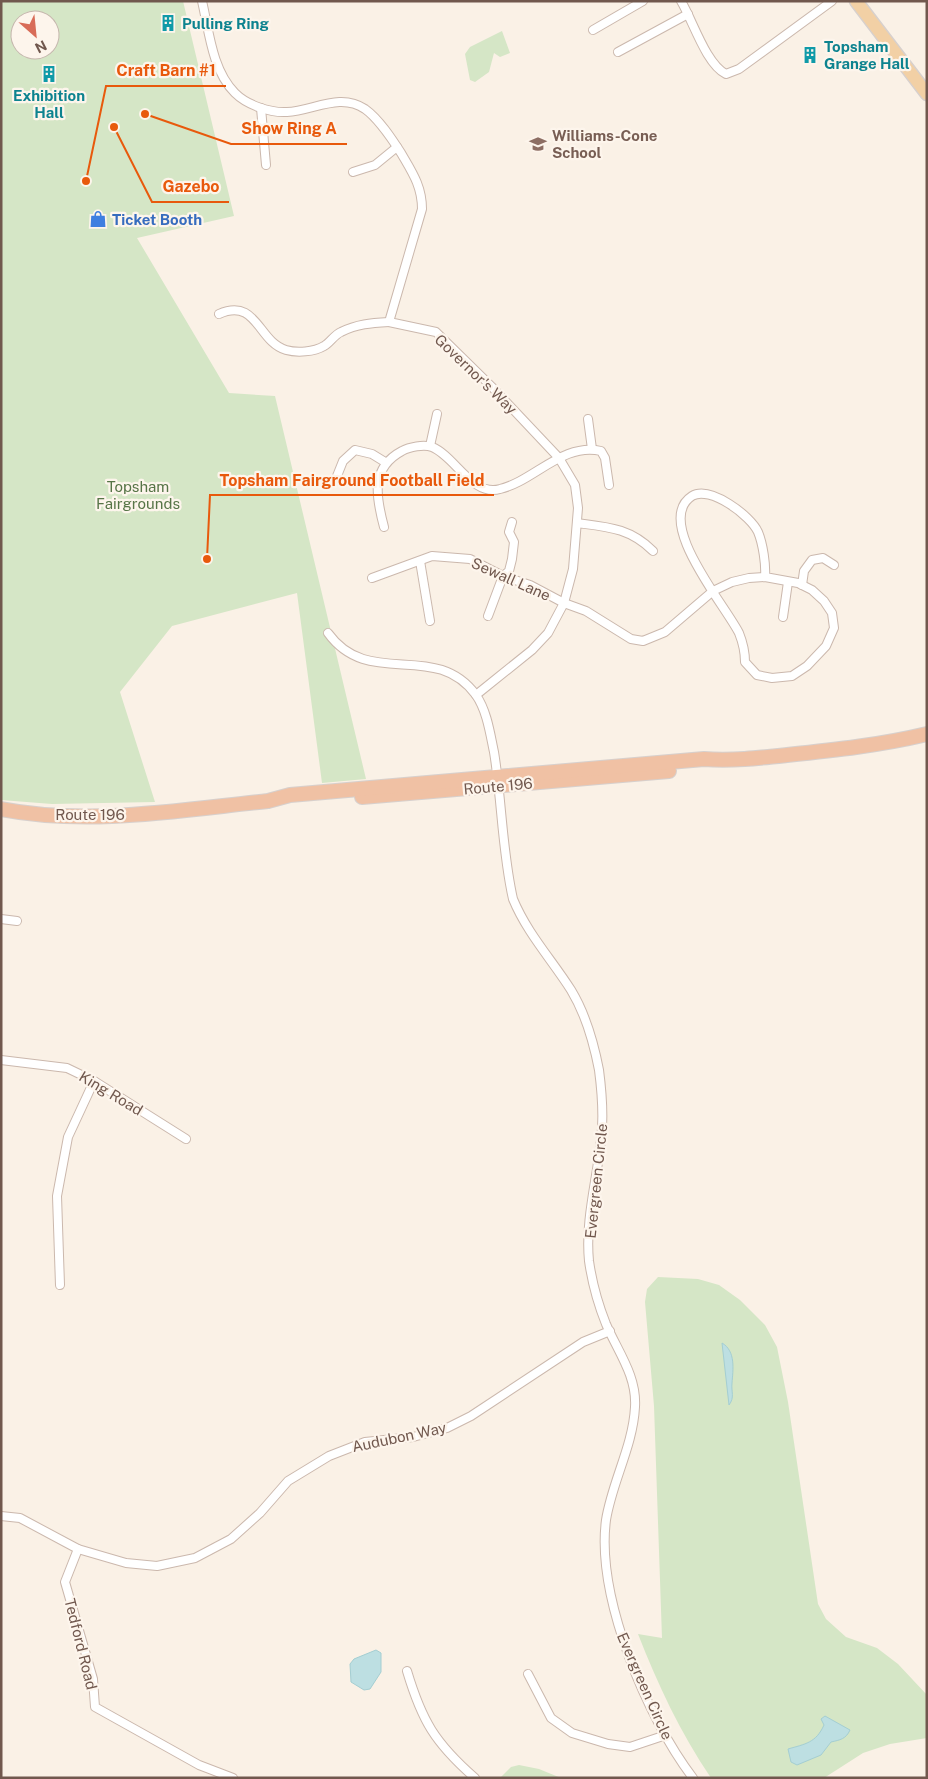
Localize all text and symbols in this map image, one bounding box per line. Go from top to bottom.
north arrow [10,10,60,60]
building icon: Pulling Ring [158,13,178,33]
place label: Pulling Ring [182,15,269,32]
text: N [32,37,49,56]
place label: Topsham Grange Hall [824,38,910,72]
building icon: Topsham Grange Hall [800,45,820,65]
callout: Craft Barn #1 [106,55,226,86]
text: Craft Barn #1 [116,61,216,80]
building icon: Exhibition Hall [39,64,59,84]
place label: Exhibition Hall [13,87,85,121]
callout: Show Ring A [231,113,347,144]
text: Show Ring A [241,119,337,138]
place label: Williams-Cone School [552,127,658,161]
school or university icon: Williams-Cone School [528,134,548,154]
callout: Gazebo [152,171,229,202]
text: Gazebo [162,177,220,196]
shop icon: Ticket Booth [88,209,108,229]
place label: Ticket Booth [112,211,202,228]
street label: Governor's Way [431,331,521,417]
callout: Topsham Fairground Football Field [210,464,494,495]
text: Topsham Fairground Football Field [220,471,484,490]
park label: Topsham Fairgrounds [96,478,180,512]
street label: Sewall Lane [469,554,553,604]
street label: Route 196 [463,775,533,797]
street label: Route 196 [55,806,125,823]
street label: King Road [76,1067,146,1119]
street label: Evergreen Circle [582,1123,610,1239]
street label: Audubon Way [350,1419,448,1455]
street label: Tedford Road [61,1597,101,1691]
street label: Evergreen Circle [614,1630,676,1742]

